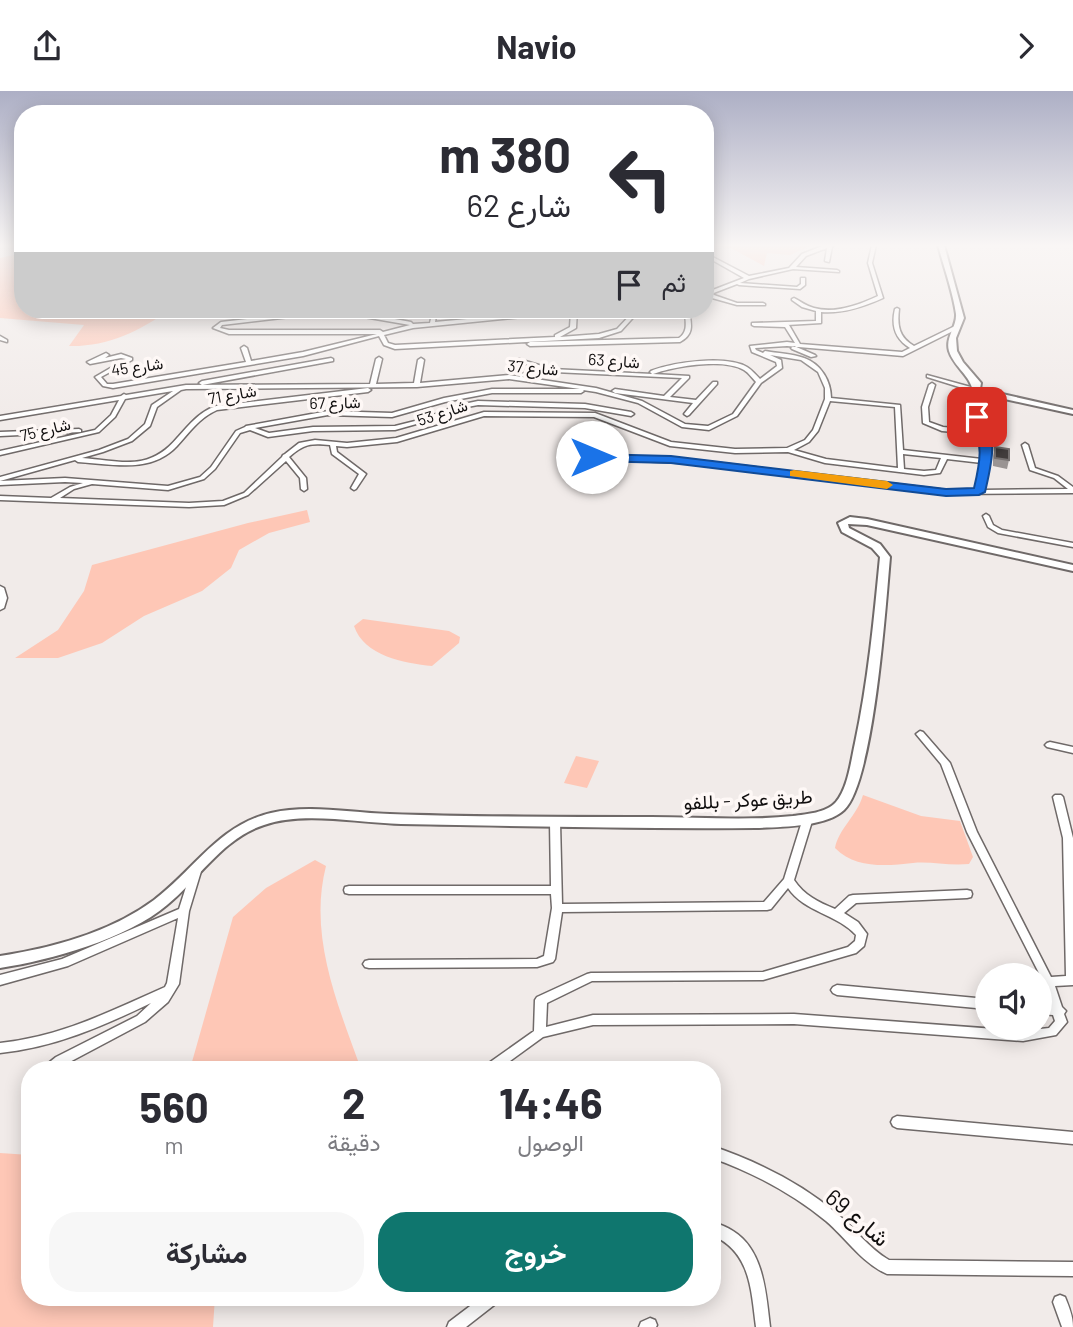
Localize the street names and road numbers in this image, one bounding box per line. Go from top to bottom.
street label: شارع 63 [587,349,641,374]
street label: شارع 45 [110,353,165,382]
street label: شارع 37 [506,355,559,382]
street label: شارع 71 [206,380,258,411]
street label: شارع 67 [309,392,361,415]
street label: شارع 53 [414,395,471,432]
street label: شارع 75 [18,414,73,447]
street label: طريق عوكر - بللفو [683,784,813,815]
street label: شارع 69 [818,1182,896,1254]

